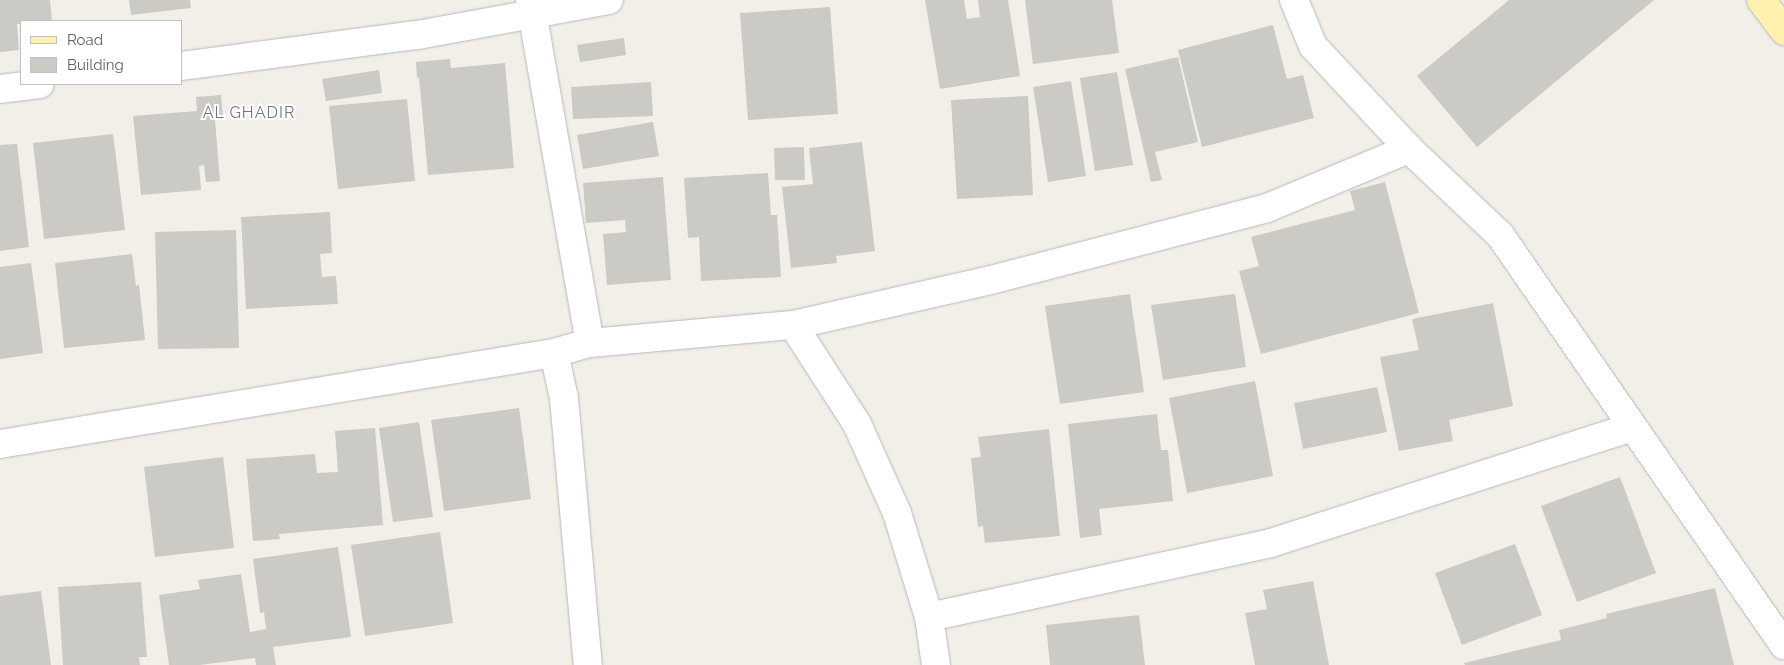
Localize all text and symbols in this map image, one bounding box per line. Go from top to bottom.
legend [20,20,182,85]
text: Road [67,31,103,49]
text: Building [67,56,124,74]
district label: AL GHADIR [201,103,297,123]

